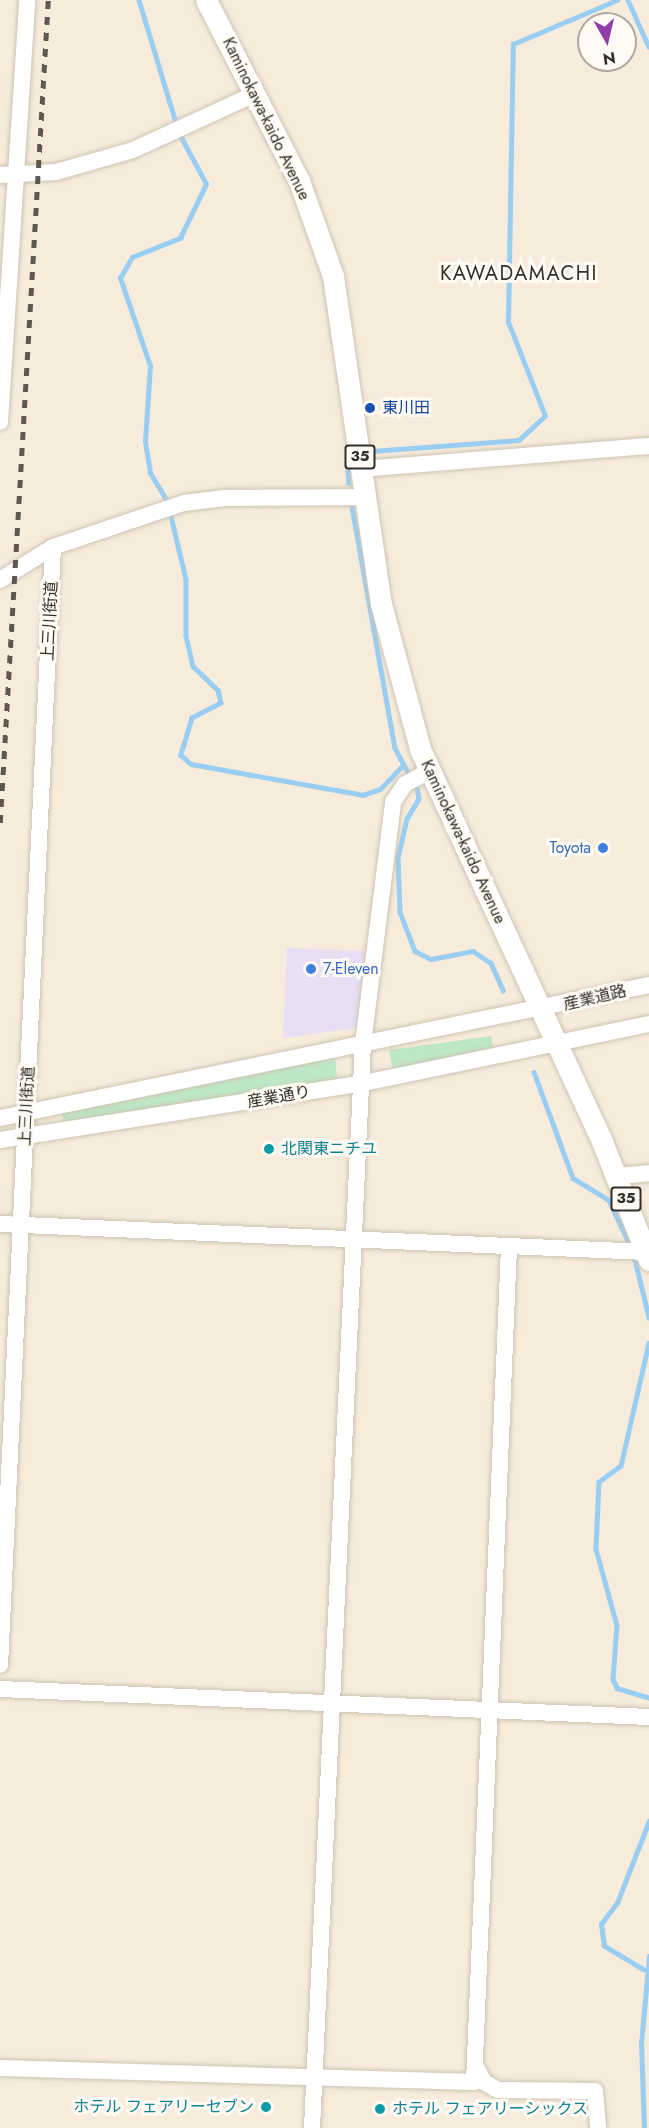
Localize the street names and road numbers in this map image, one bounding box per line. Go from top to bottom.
street label: Kaminokawa-kaido Avenue [218,35,314,203]
road number: 35 [344,445,376,469]
street label: 上三川街道 [38,581,62,661]
street label: Kaminokawa-kaido Avenue [417,757,509,927]
street label: 産業道路 [562,981,628,1015]
street label: 上三川街道 [15,1066,39,1146]
street label: 産業通り [246,1082,312,1112]
road number: 35 [610,1187,642,1211]

